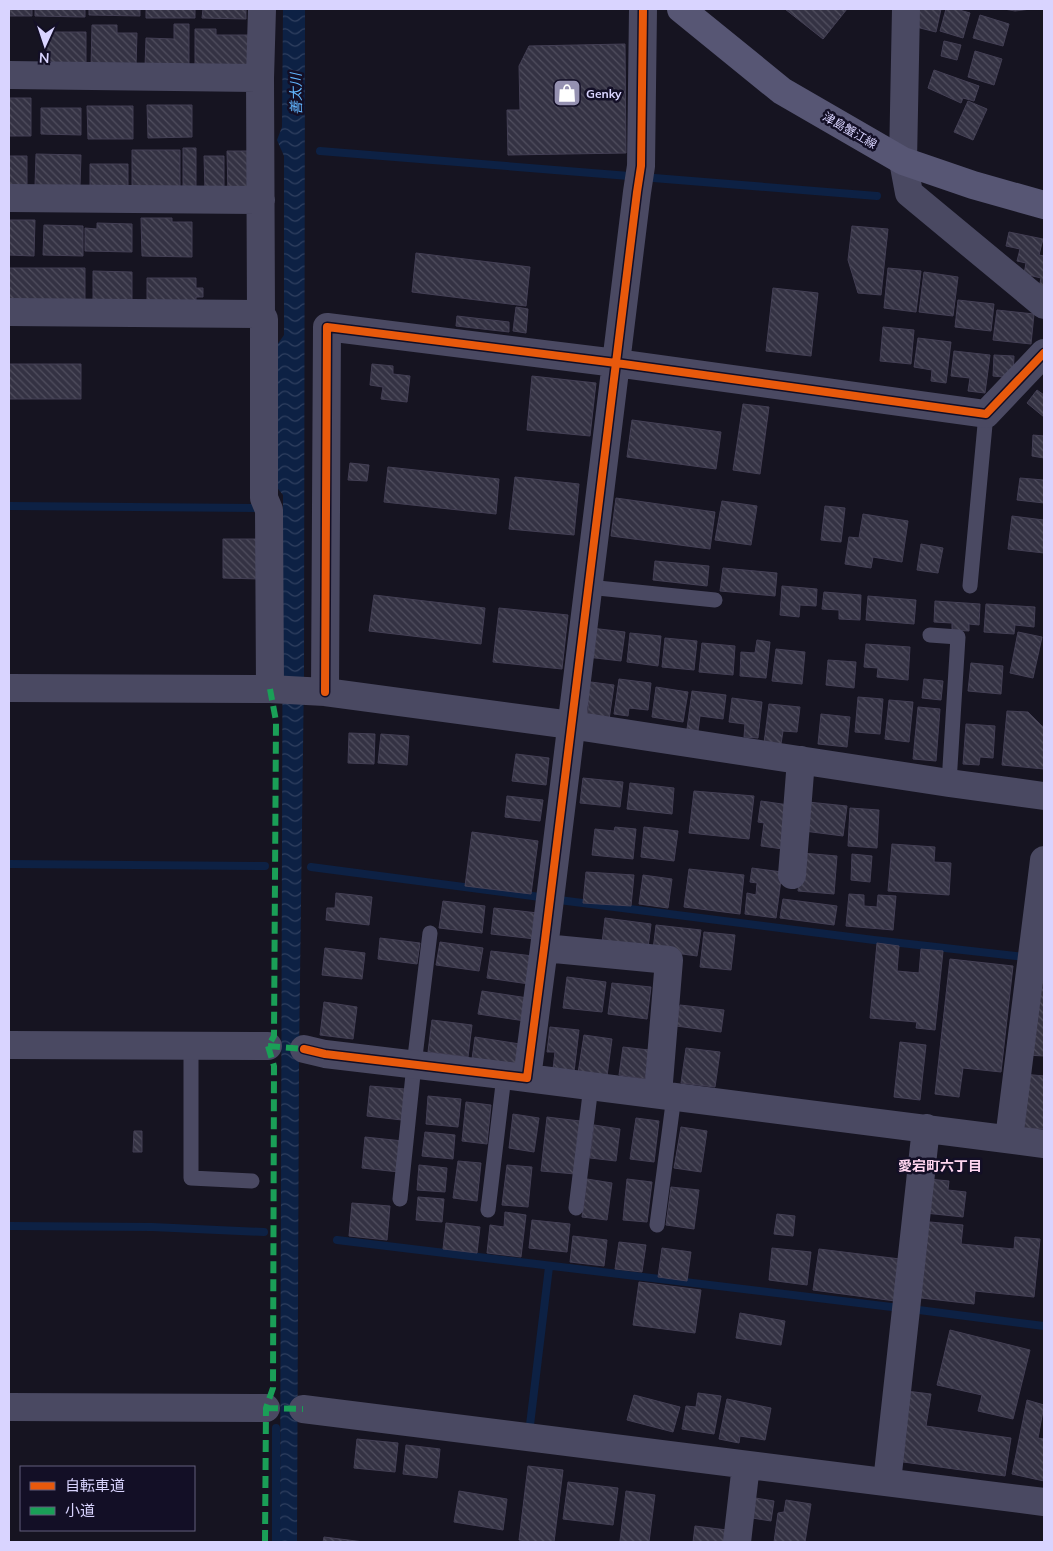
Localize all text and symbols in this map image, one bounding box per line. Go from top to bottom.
north arrow [20,20,70,70]
text: N [39,49,50,67]
water label: 善太川 [287,71,305,115]
shop icon: Genky [552,78,582,108]
place label: Genky [586,86,622,101]
street label: 津島蟹江線 [820,109,880,151]
district label: 愛宕町六丁目 [898,1157,982,1175]
legend [20,1466,195,1531]
text: 自転車道 [65,1476,125,1495]
text: 小道 [65,1501,95,1520]

